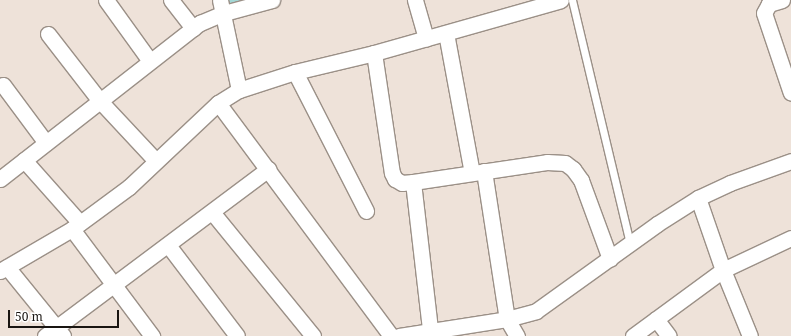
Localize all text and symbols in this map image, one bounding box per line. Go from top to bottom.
scale bar [10,302,121,328]
text: 50 m [15,308,43,325]

